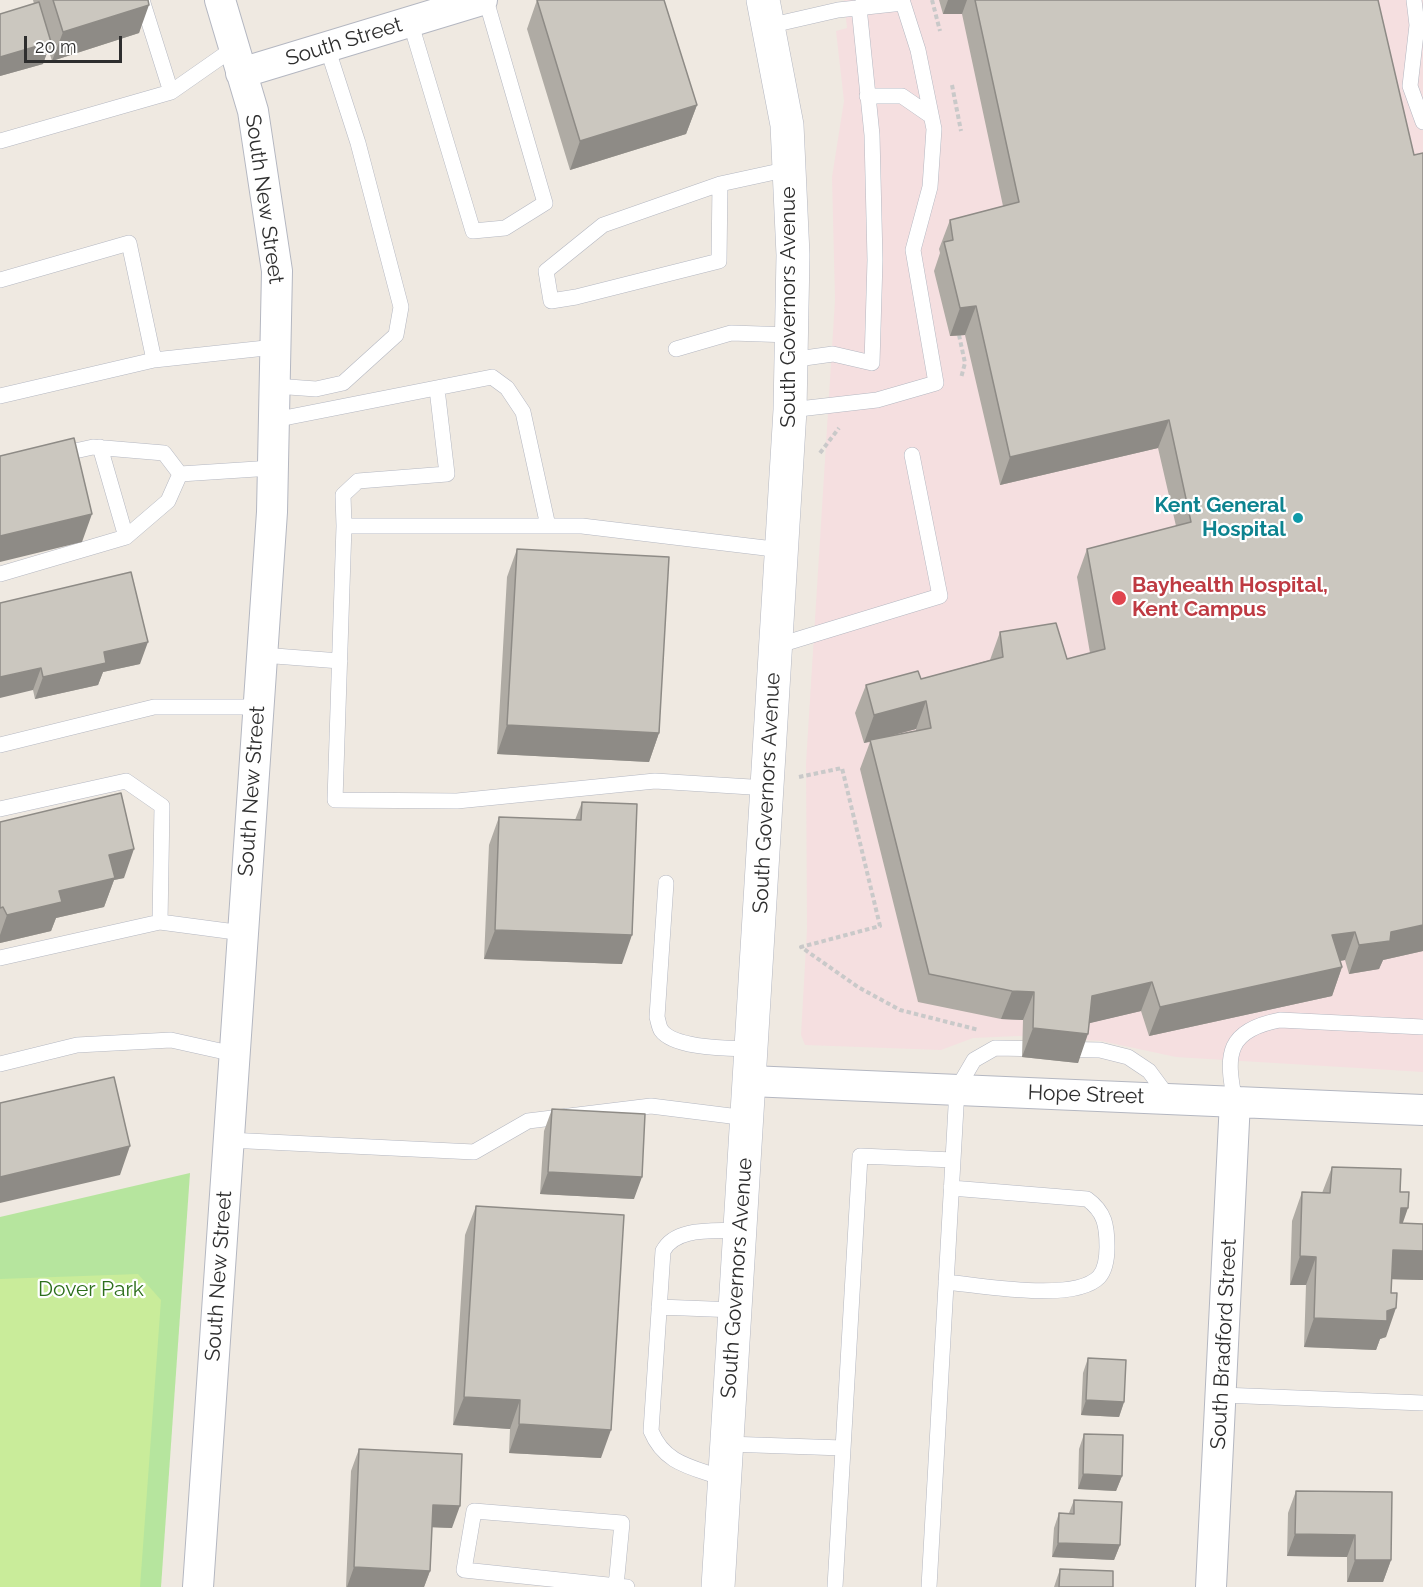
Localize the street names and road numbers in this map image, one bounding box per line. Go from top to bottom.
street label: South Street [283,12,405,72]
street label: South New Street [240,113,288,285]
street label: South Governors Avenue [776,186,802,428]
street label: South Governors Avenue [748,672,786,914]
street label: South New Street [233,705,271,877]
street label: Hope Street [1027,1080,1145,1110]
street label: South Governors Avenue [716,1157,758,1399]
street label: South New Street [200,1190,238,1362]
street label: South Bradford Street [1206,1238,1242,1450]

